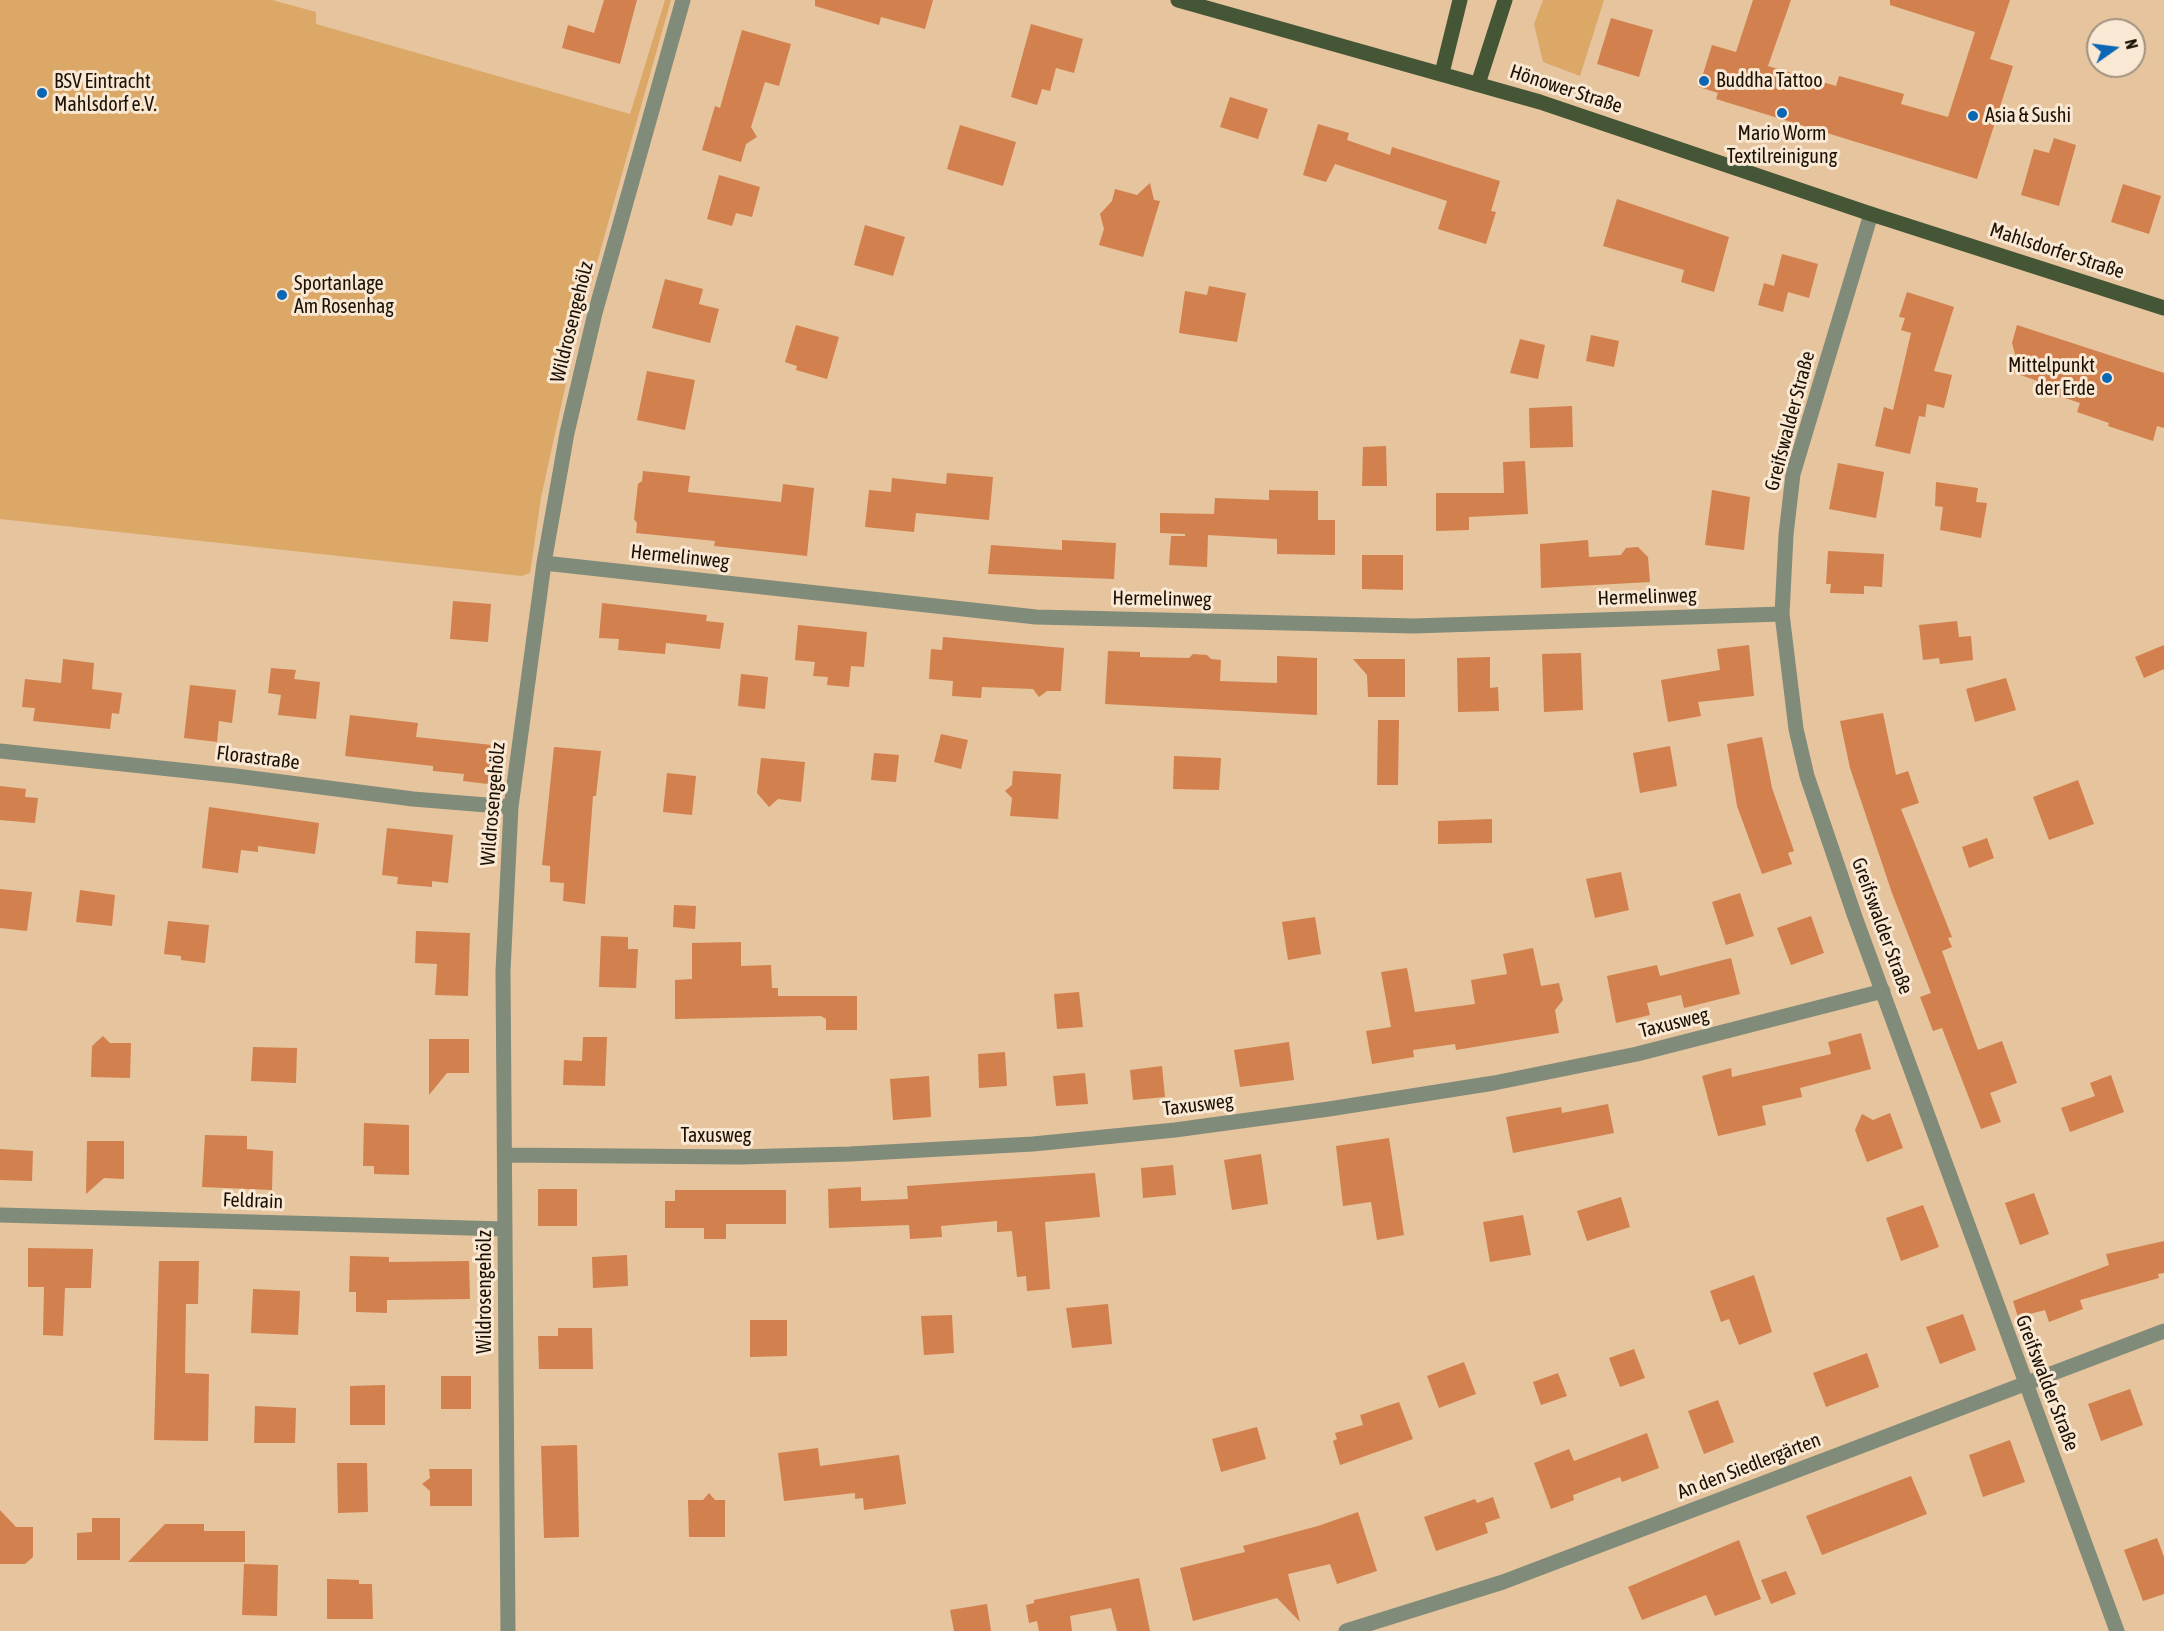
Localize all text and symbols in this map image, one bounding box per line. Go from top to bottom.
north arrow [2086,18,2146,78]
text: N [2122,37,2141,51]
street label: Hönower Straße [1507,60,1625,118]
place label: Buddha Tattoo [1716,69,1823,93]
place label: BSV Eintracht Mahlsdorf e.V. [54,70,157,117]
marker: Buddha Tattoo [1697,74,1711,88]
marker: BSV Eintracht Mahlsdorf e.V. [35,86,49,100]
place label: Asia & Sushi [1985,104,2071,128]
marker: Mario Worm Textilreinigung [1775,106,1789,120]
marker: Asia & Sushi [1966,109,1980,123]
place label: Mario Worm Textilreinigung [1727,122,1837,169]
street label: Mahlsdorfer Straße [1987,218,2127,284]
street label: Wildrosengehölz [545,259,599,385]
place label: Sportanlage Am Rosenhag [294,272,394,319]
marker: Sportanlage Am Rosenhag [275,288,289,302]
street label: Greifswalder Straße [1760,349,1820,493]
place label: Mittelpunkt der Erde [2008,354,2095,401]
marker: Mittelpunkt der Erde [2100,371,2114,385]
street label: Hermelinweg [629,540,731,574]
street label: Hermelinweg [1597,583,1697,611]
street label: Hermelinweg [1112,586,1212,612]
street label: Florastraße [215,741,301,775]
street label: Wildrosengehölz [476,741,510,867]
street label: Greifswalder Straße [1846,854,1918,998]
street label: Taxusweg [1637,1003,1711,1043]
street label: Taxusweg [1161,1089,1235,1121]
street label: Taxusweg [681,1124,751,1148]
street label: Feldrain [222,1188,284,1214]
street label: Wildrosengehölz [473,1230,497,1354]
street label: Greifswalder Straße [2010,1312,2084,1454]
street label: An den Siedlergärten [1674,1428,1824,1504]

